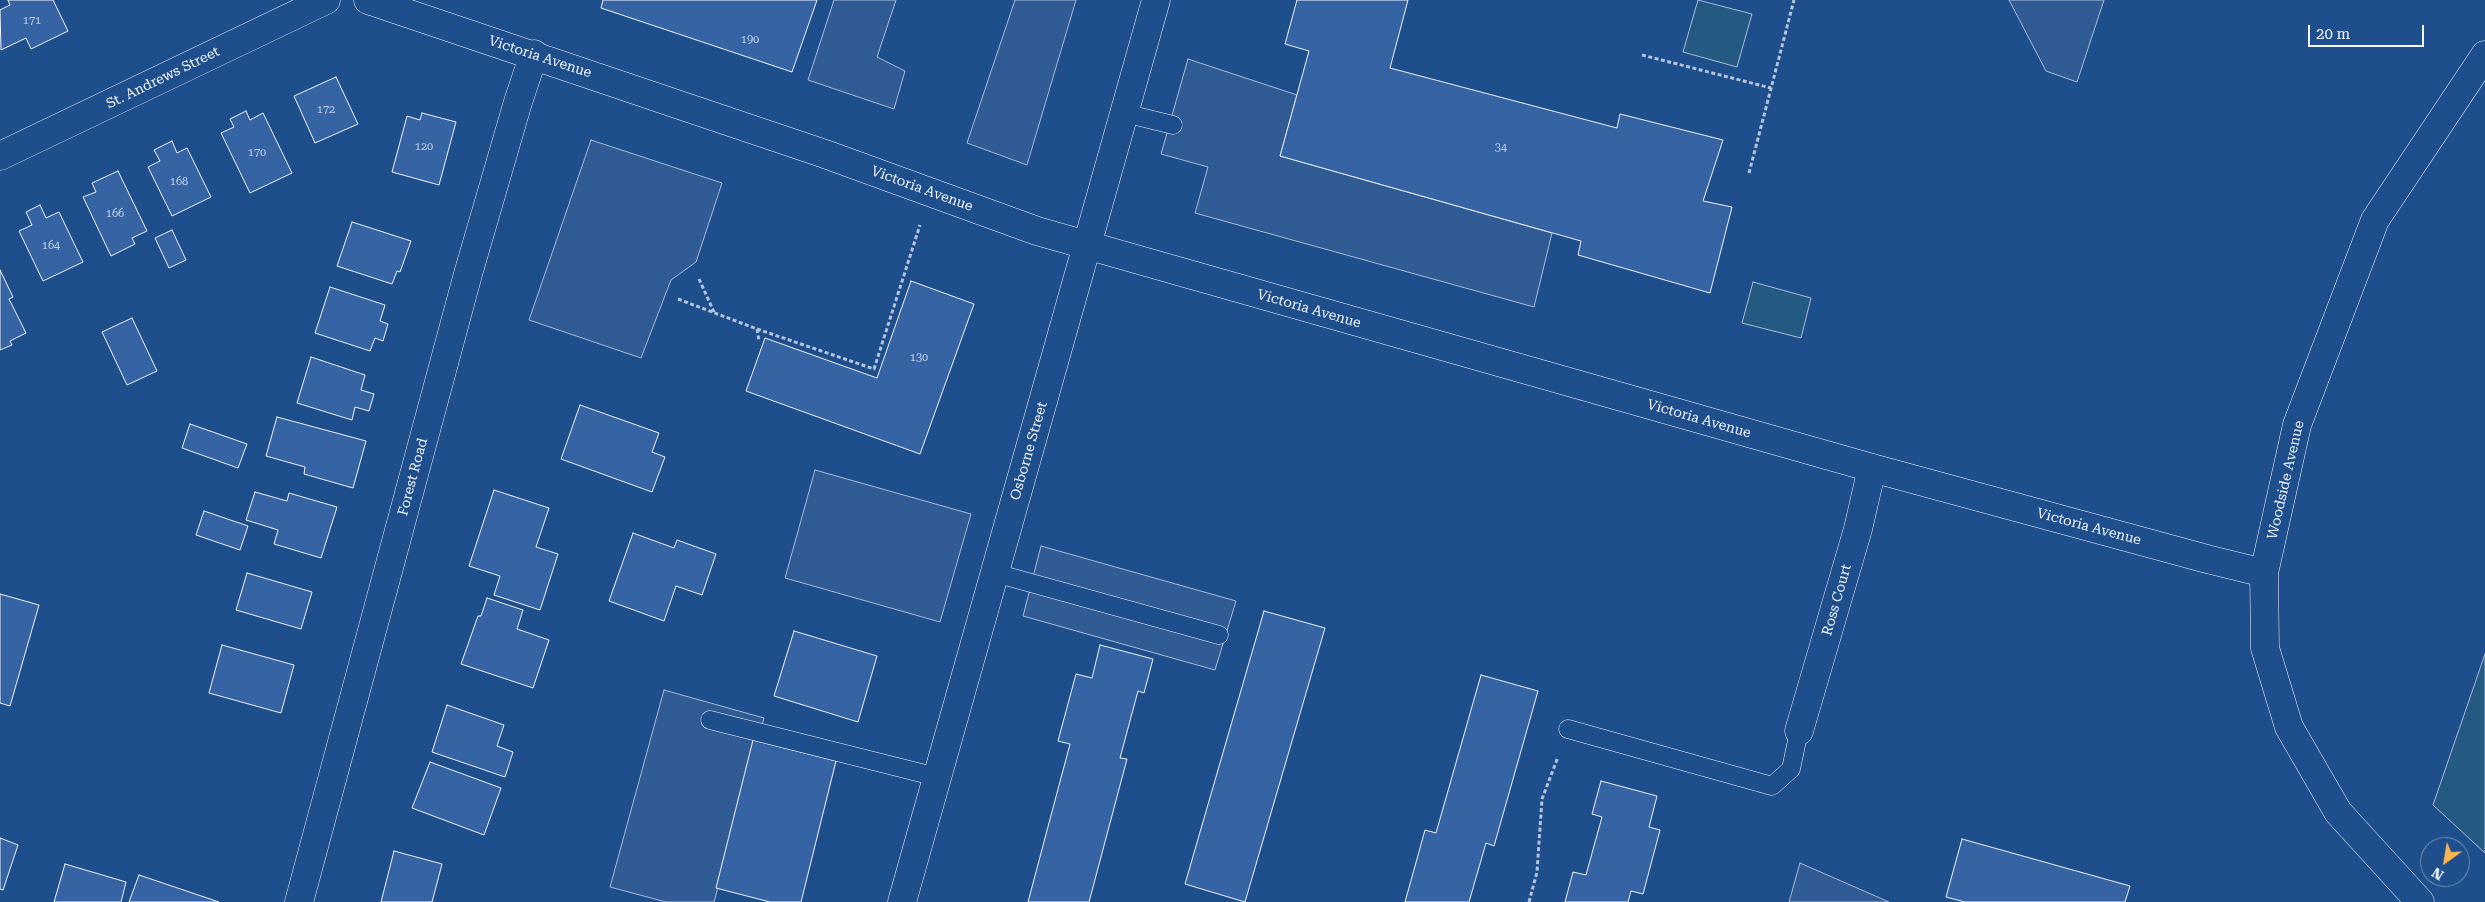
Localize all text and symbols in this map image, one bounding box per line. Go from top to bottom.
house number: 171 [23,14,41,28]
scale bar [2310,15,2426,47]
text: 20 m [2316,25,2350,43]
street label: Victoria Avenue [486,32,594,82]
house number: 190 [741,33,759,47]
street label: St. Andrews Street [104,43,222,113]
house number: 172 [317,103,335,117]
house number: 120 [415,140,433,154]
house number: 34 [1495,141,1507,155]
house number: 170 [248,146,266,160]
street label: Victoria Avenue [869,163,975,215]
house number: 168 [170,175,188,189]
house number: 166 [106,207,124,221]
house number: 164 [42,239,60,253]
street label: Victoria Avenue [1255,286,1363,332]
house number: 130 [910,351,928,365]
street label: Victoria Avenue [1645,396,1753,442]
street label: Osborne Street [1007,400,1051,502]
street label: Woodside Avenue [2264,419,2308,541]
street label: Forest Road [395,436,431,518]
street label: Victoria Avenue [2035,505,2143,549]
street label: Ross Court [1819,562,1855,638]
north arrow [2420,837,2470,887]
text: N [2429,864,2446,884]

